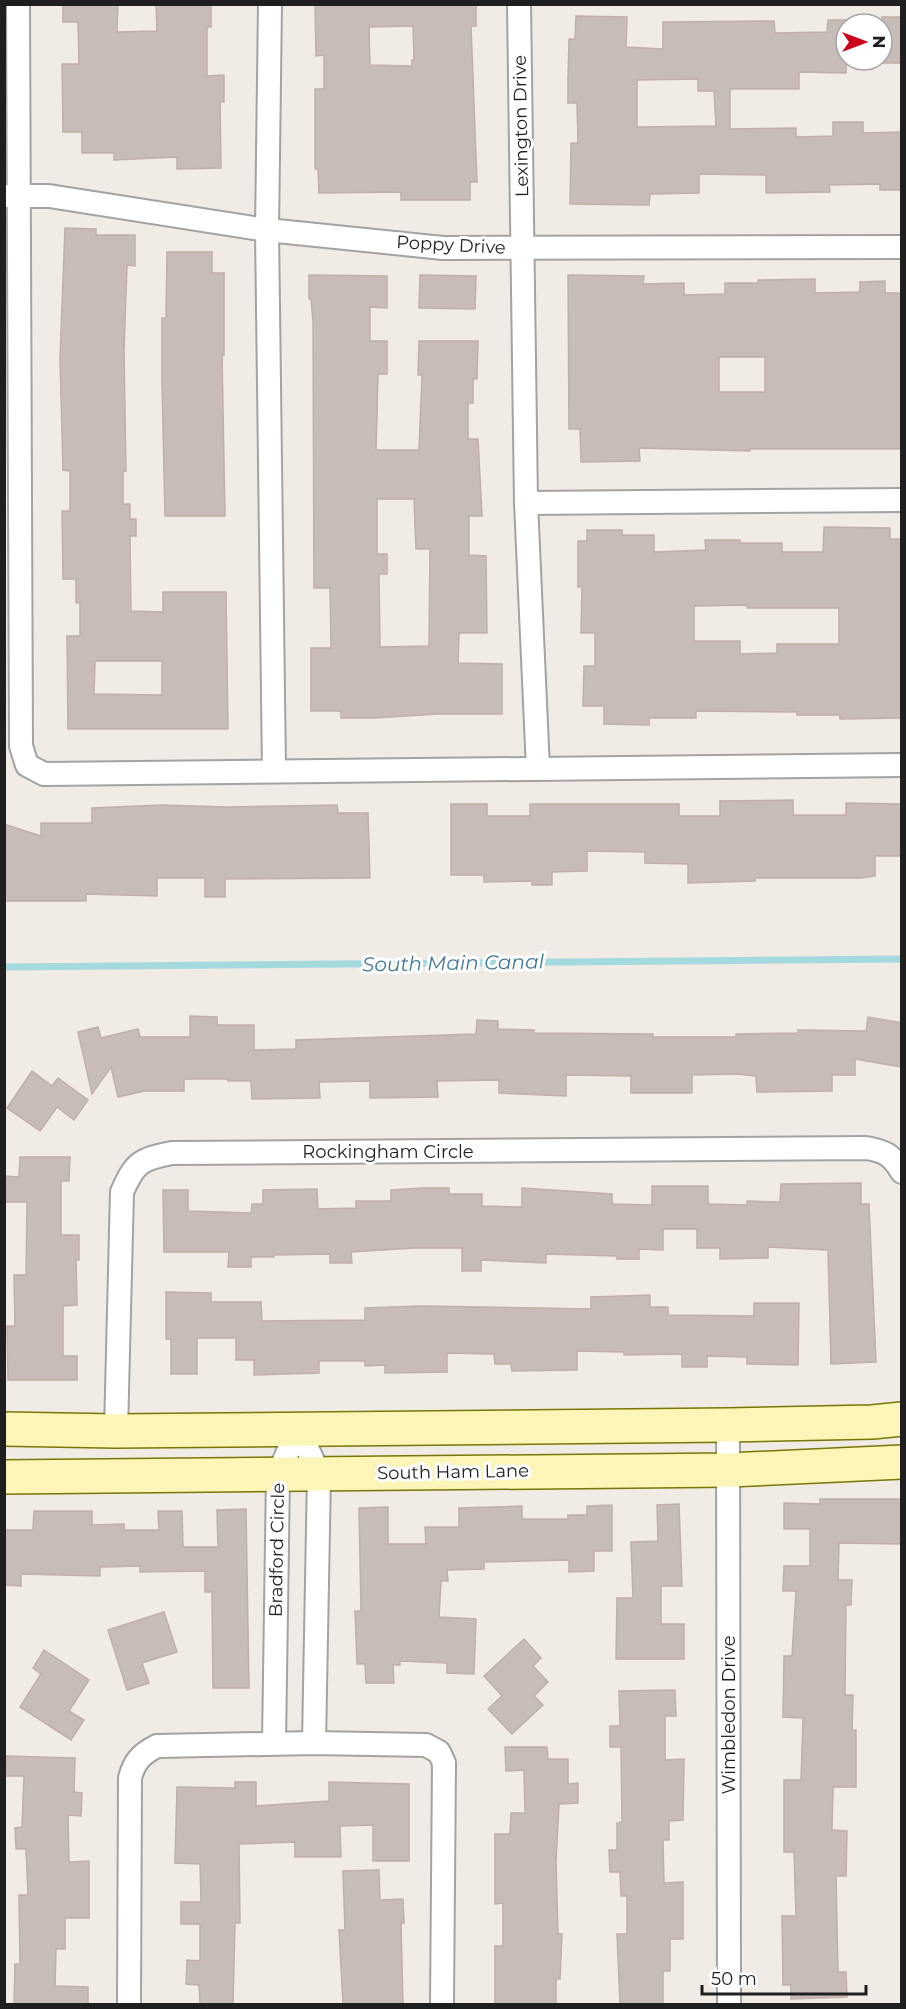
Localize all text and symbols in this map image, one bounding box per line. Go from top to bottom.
north arrow [834,12,894,72]
text: N [869,36,888,48]
street label: Lexington Drive [509,55,533,197]
street label: Poppy Drive [396,231,506,259]
water label: South Main Canal [362,949,545,977]
street label: Rockingham Circle [302,1141,474,1163]
street label: South Ham Lane [377,1460,529,1484]
street label: Bradford Circle [265,1483,289,1617]
street label: Wimbledon Drive [718,1635,740,1795]
scale bar [702,1958,866,1996]
text: 50 m [711,1968,757,1990]

